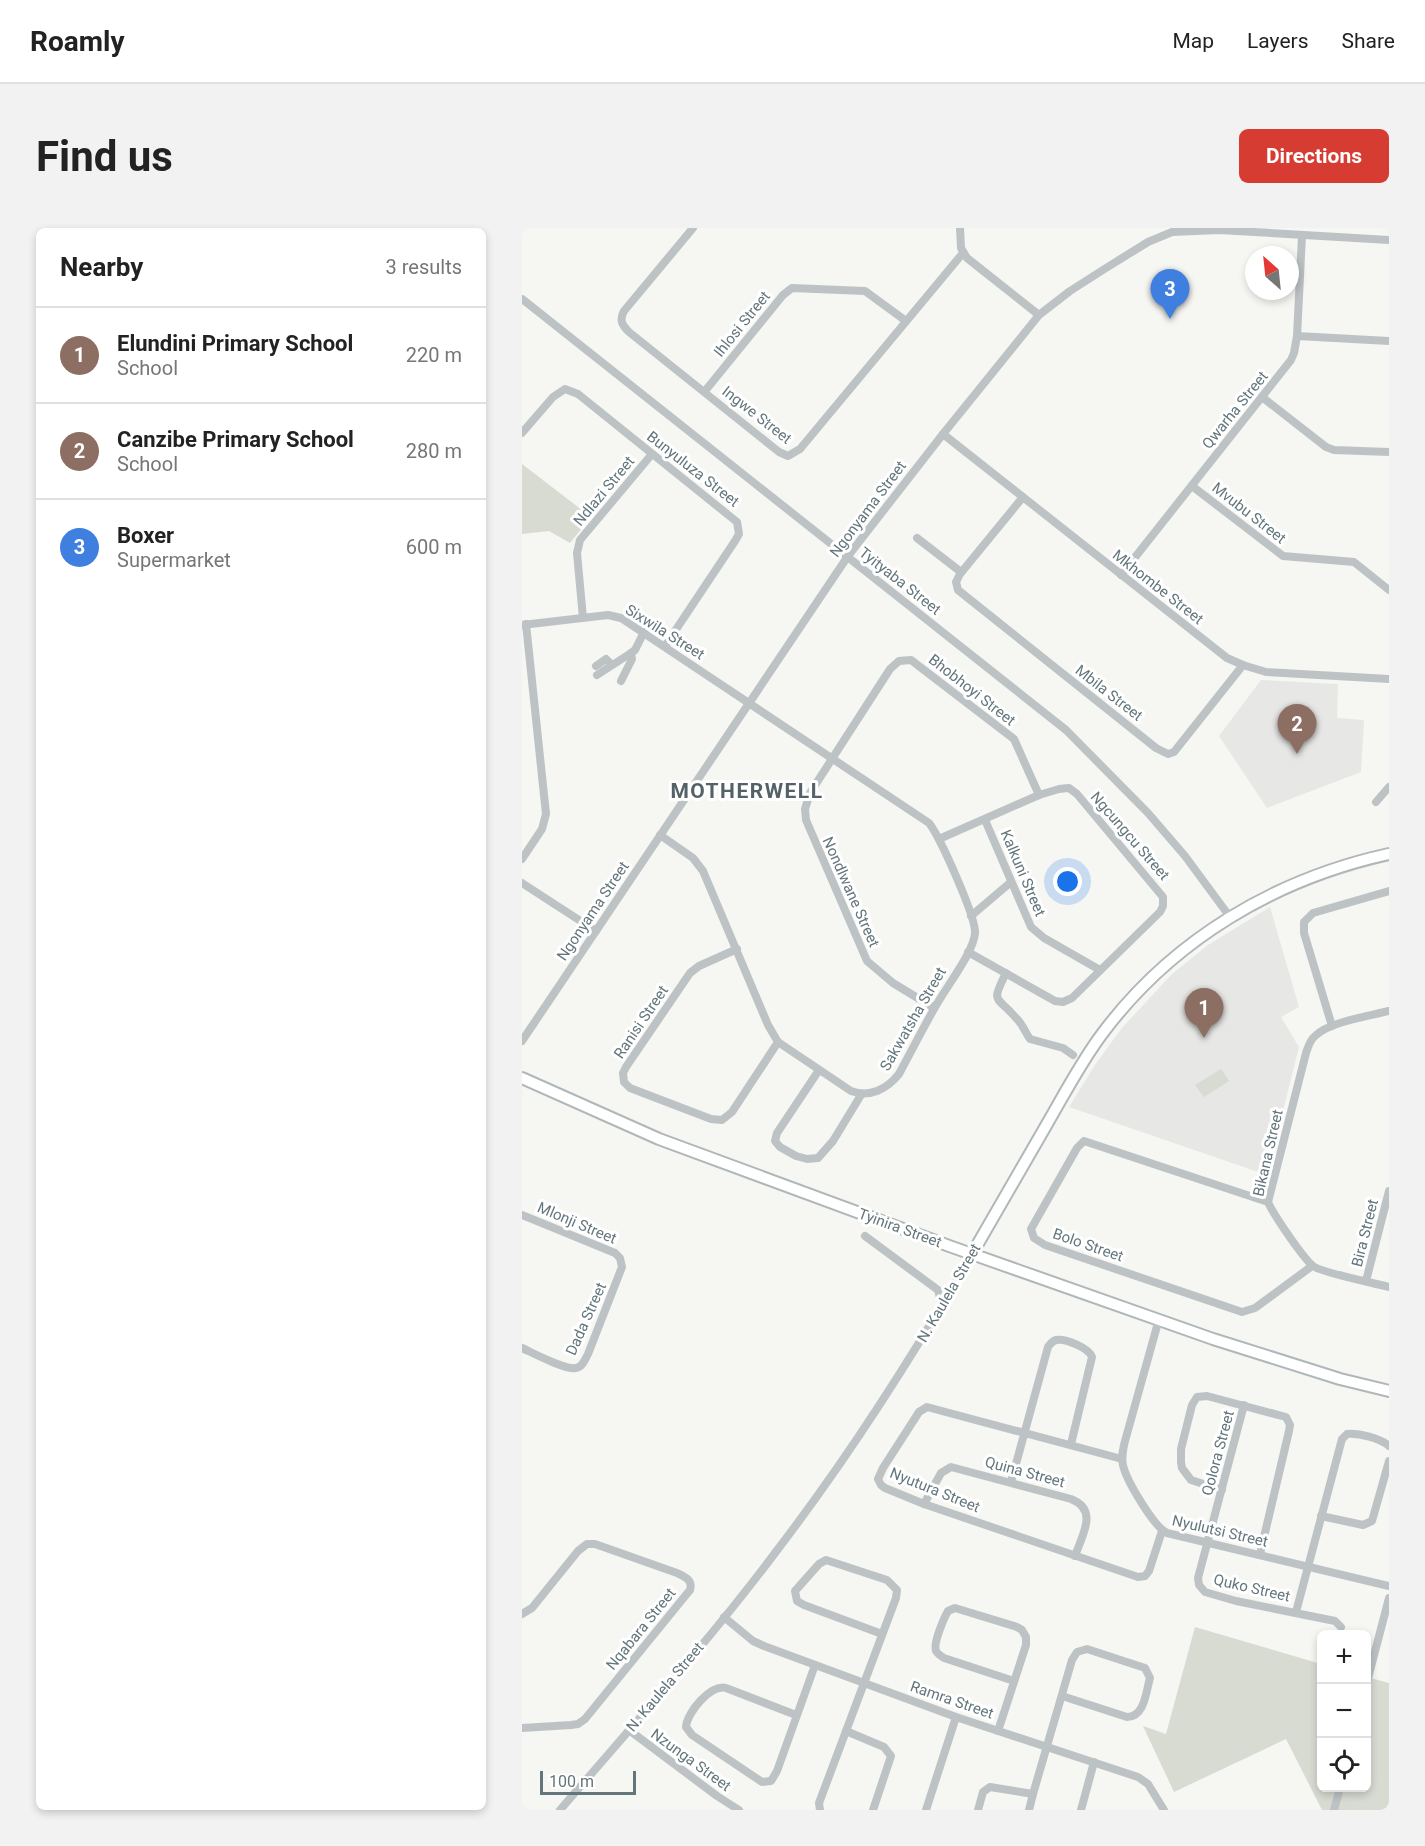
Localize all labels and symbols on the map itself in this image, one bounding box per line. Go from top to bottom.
north arrow [1245,246,1299,300]
pin: 3 [1150,270,1190,319]
street label: Ihlosi Street [710,287,774,360]
street label: Qwarha Street [1198,368,1272,452]
street label: Ingwe Street [719,382,795,448]
street label: Bunyuluza Street [643,427,743,511]
street label: Ndlazi Street [570,452,638,529]
street label: Ngonyama Street [826,457,910,561]
street label: Mvubu Street [1209,479,1290,547]
street label: Tyityaba Street [855,543,945,619]
street label: Mkhombe Street [1109,546,1207,628]
street label: Sixwila Street [622,601,708,664]
street label: Bhobhoyi Street [925,650,1019,730]
street label: Mbila Street [1072,661,1146,725]
pin: 2 [1278,704,1316,754]
district label: MOTHERWELL [670,779,824,803]
street label: Ngcungcu Street [1087,788,1173,884]
street label: Kalkuni Street [997,827,1049,919]
street label: Nondlwane Street [819,834,883,950]
street label: Ngonyama Street [553,858,633,964]
your location [1053,867,1082,896]
street label: Sakwatsha Street [876,964,950,1074]
street label: Ranisi Street [610,982,672,1062]
pin: 1 [1184,988,1224,1038]
street label: Bikana Street [1249,1108,1287,1198]
street label: Bira Street [1348,1197,1382,1269]
street label: Mlonji Street [535,1198,619,1248]
street label: Tyinira Street [856,1205,944,1251]
street label: Bolo Street [1050,1225,1126,1265]
street label: N. Kaulela Street [913,1240,985,1346]
street label: Dada Street [562,1280,610,1358]
street label: Qolora Street [1198,1408,1238,1498]
street label: Quina Street [983,1453,1067,1491]
street label: Nyutura Street [887,1464,983,1516]
street label: Nyulutsi Street [1170,1511,1270,1551]
street label: Quko Street [1212,1570,1292,1606]
street label: Nqabara Street [602,1584,680,1674]
street label: N. Kaulela Street [622,1639,708,1735]
street label: Ramra Street [908,1677,996,1723]
street label: Nzunga Street [647,1725,735,1795]
scale bar [540,1768,636,1796]

